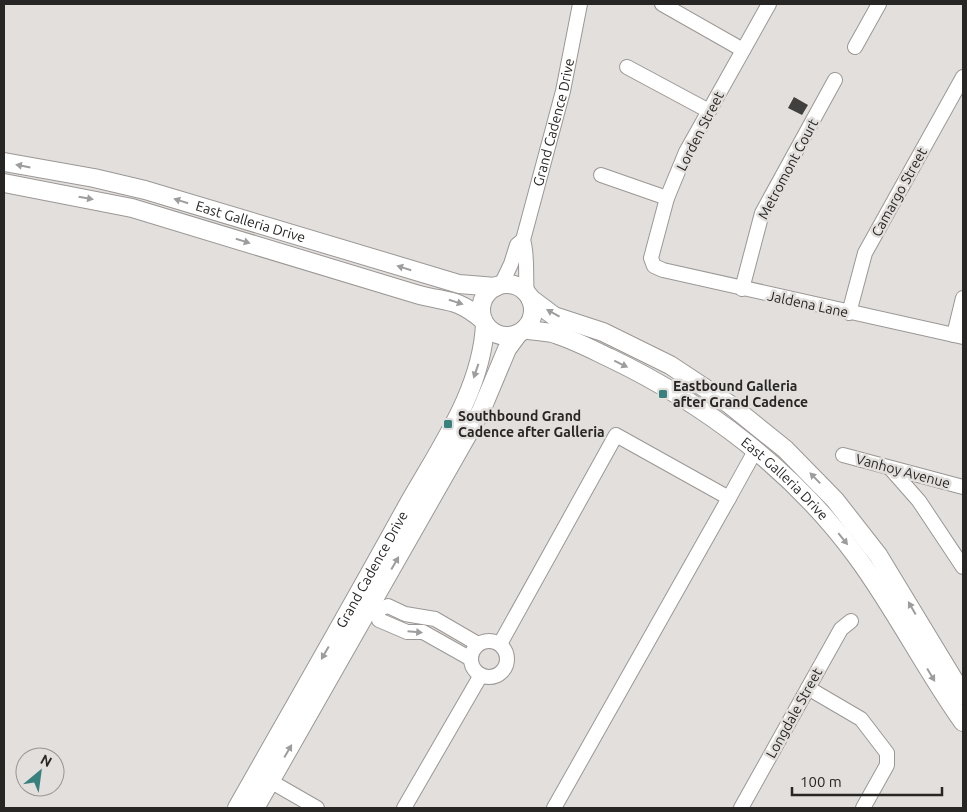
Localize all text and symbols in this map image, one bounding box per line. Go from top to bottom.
street label: Grand Cadence Drive [530,57,577,188]
street label: Lorden Street [673,88,727,173]
street label: Metromont Court [755,116,821,222]
street label: Camargo Street [868,144,930,239]
one-way arrow [14,162,30,170]
one-way arrow [79,194,95,202]
one-way arrow [174,196,189,204]
street label: East Galleria Drive [194,198,307,246]
one-way arrow [235,238,250,246]
one-way arrow [396,263,411,271]
street label: Jaldena Lane [766,288,850,320]
one-way arrow [449,299,464,307]
one-way arrow [546,309,559,318]
one-way arrow [614,360,628,368]
one-way arrow [472,364,480,379]
place label: Eastbound Galleria after Grand Cadence [673,378,808,410]
marker: Eastbound Galleria after Grand Cadence [657,388,669,400]
place label: Southbound Grand Cadence after Galleria [458,408,605,440]
marker: Southbound Grand Cadence after Galleria [442,418,454,430]
street label: East Galleria Drive [738,434,832,523]
street label: Vanhoy Avenue [854,451,952,491]
one-way arrow [809,472,821,484]
street label: Grand Cadence Drive [333,508,411,631]
one-way arrow [838,532,849,545]
one-way arrow [390,557,399,570]
one-way arrow [907,601,916,615]
one-way arrow [407,628,423,636]
one-way arrow [321,646,329,661]
street label: Longdale Street [763,665,826,761]
one-way arrow [926,669,935,682]
one-way arrow [283,744,292,757]
north arrow [15,747,65,797]
text: N [38,751,55,770]
scale bar [792,764,942,796]
text: 100 m [800,773,842,790]

